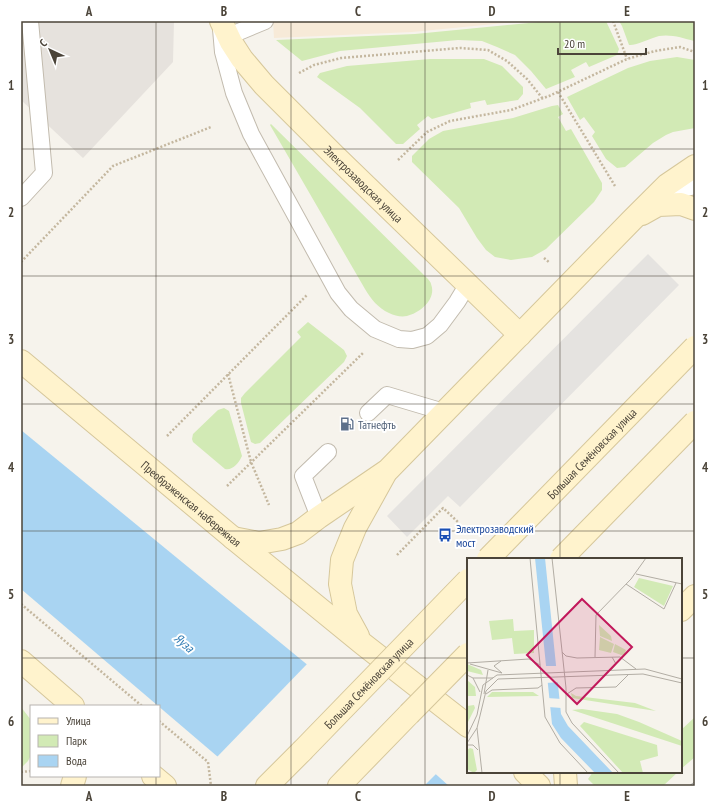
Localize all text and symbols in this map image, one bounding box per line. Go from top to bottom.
text: A [85,3,93,20]
text: B [221,3,227,20]
text: C [355,3,361,20]
text: D [489,3,496,20]
text: E [624,3,630,20]
north arrow [30,30,70,70]
scale bar [558,30,646,56]
text: С [36,36,50,50]
text: 20 m [564,36,585,51]
text: 1 [8,77,14,94]
text: 1 [702,77,708,94]
street label: Электрозаводская улица [321,142,406,225]
text: 2 [8,204,14,221]
text: 2 [702,204,708,221]
text: 3 [8,331,14,348]
text: 3 [702,331,708,348]
street label: Большая Семёновская улица [544,404,639,502]
fuel station icon: Татнефть [339,416,355,432]
place label: Татнефть [358,417,396,432]
street label: Преображенская набережная [138,457,245,550]
text: 4 [8,459,15,476]
text: 4 [702,459,709,476]
place label: Электрозаводский мост [456,521,534,550]
bus stop icon: Электрозаводский мост [437,527,453,543]
inset map [467,558,682,773]
text: 5 [8,586,14,603]
text: 5 [702,586,708,603]
water label: Яуза [171,630,198,657]
street label: Большая Семёновская улица [321,634,416,732]
legend [30,705,160,777]
text: 6 [8,713,14,730]
text: Улица [66,713,91,728]
text: 6 [702,713,708,730]
text: Парк [66,733,87,748]
text: Вода [66,753,87,768]
text: A [85,788,93,805]
text: B [221,788,227,805]
text: C [355,788,361,805]
text: D [489,788,496,805]
text: E [624,788,630,805]

